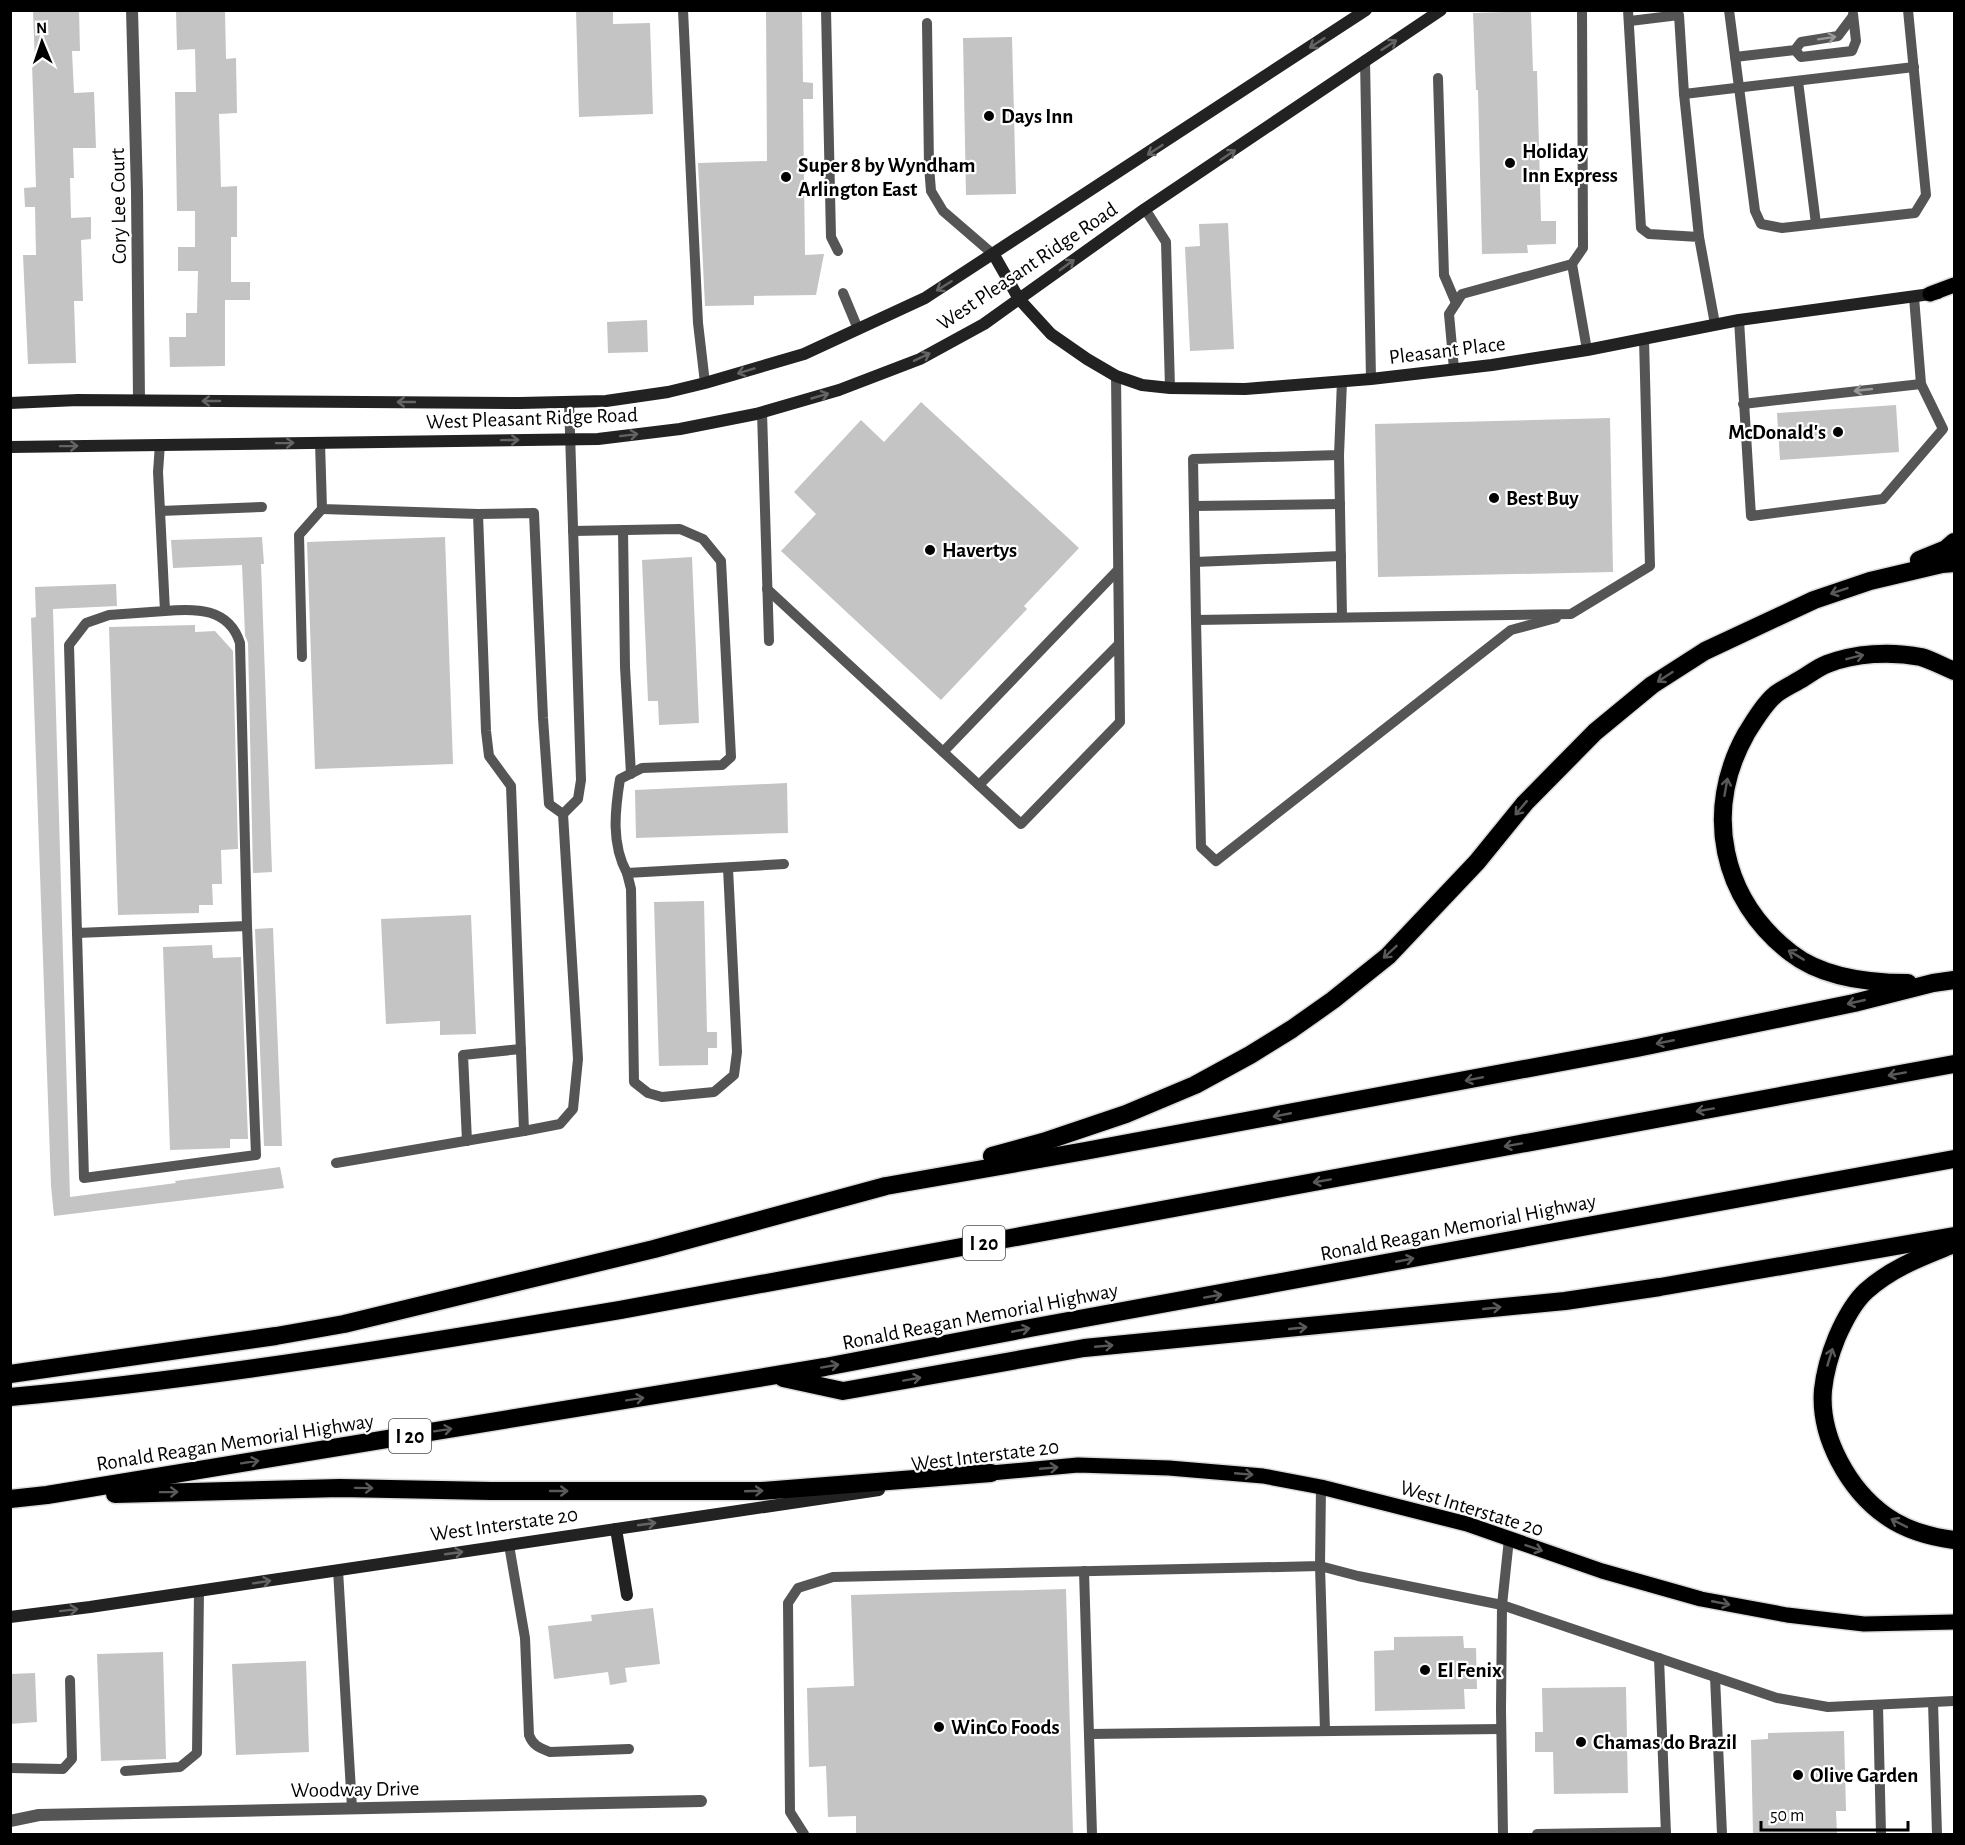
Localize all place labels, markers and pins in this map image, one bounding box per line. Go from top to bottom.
place label: Days Inn [1001,106,1073,127]
marker: Days Inn [982,109,996,123]
place label: Holiday Inn Express [1522,141,1618,186]
place label: Super 8 by Wyndham Arlington East [798,155,976,200]
marker: Holiday Inn Express [1503,156,1517,170]
marker: Super 8 by Wyndham Arlington East [779,170,793,184]
place label: McDonald's [1728,422,1826,443]
marker: McDonald's [1831,425,1845,439]
place label: Best Buy [1506,488,1579,509]
marker: Best Buy [1487,491,1501,505]
place label: Havertys [942,540,1017,561]
marker: Havertys [923,543,937,557]
place label: El Fenix [1437,1660,1502,1681]
marker: El Fenix [1418,1663,1432,1677]
place label: WinCo Foods [951,1717,1060,1738]
marker: WinCo Foods [932,1720,946,1734]
place label: Chamas do Brazil [1593,1732,1737,1753]
marker: Chamas do Brazil [1574,1735,1588,1749]
place label: Olive Garden [1810,1765,1918,1786]
marker: Olive Garden [1791,1768,1805,1782]

